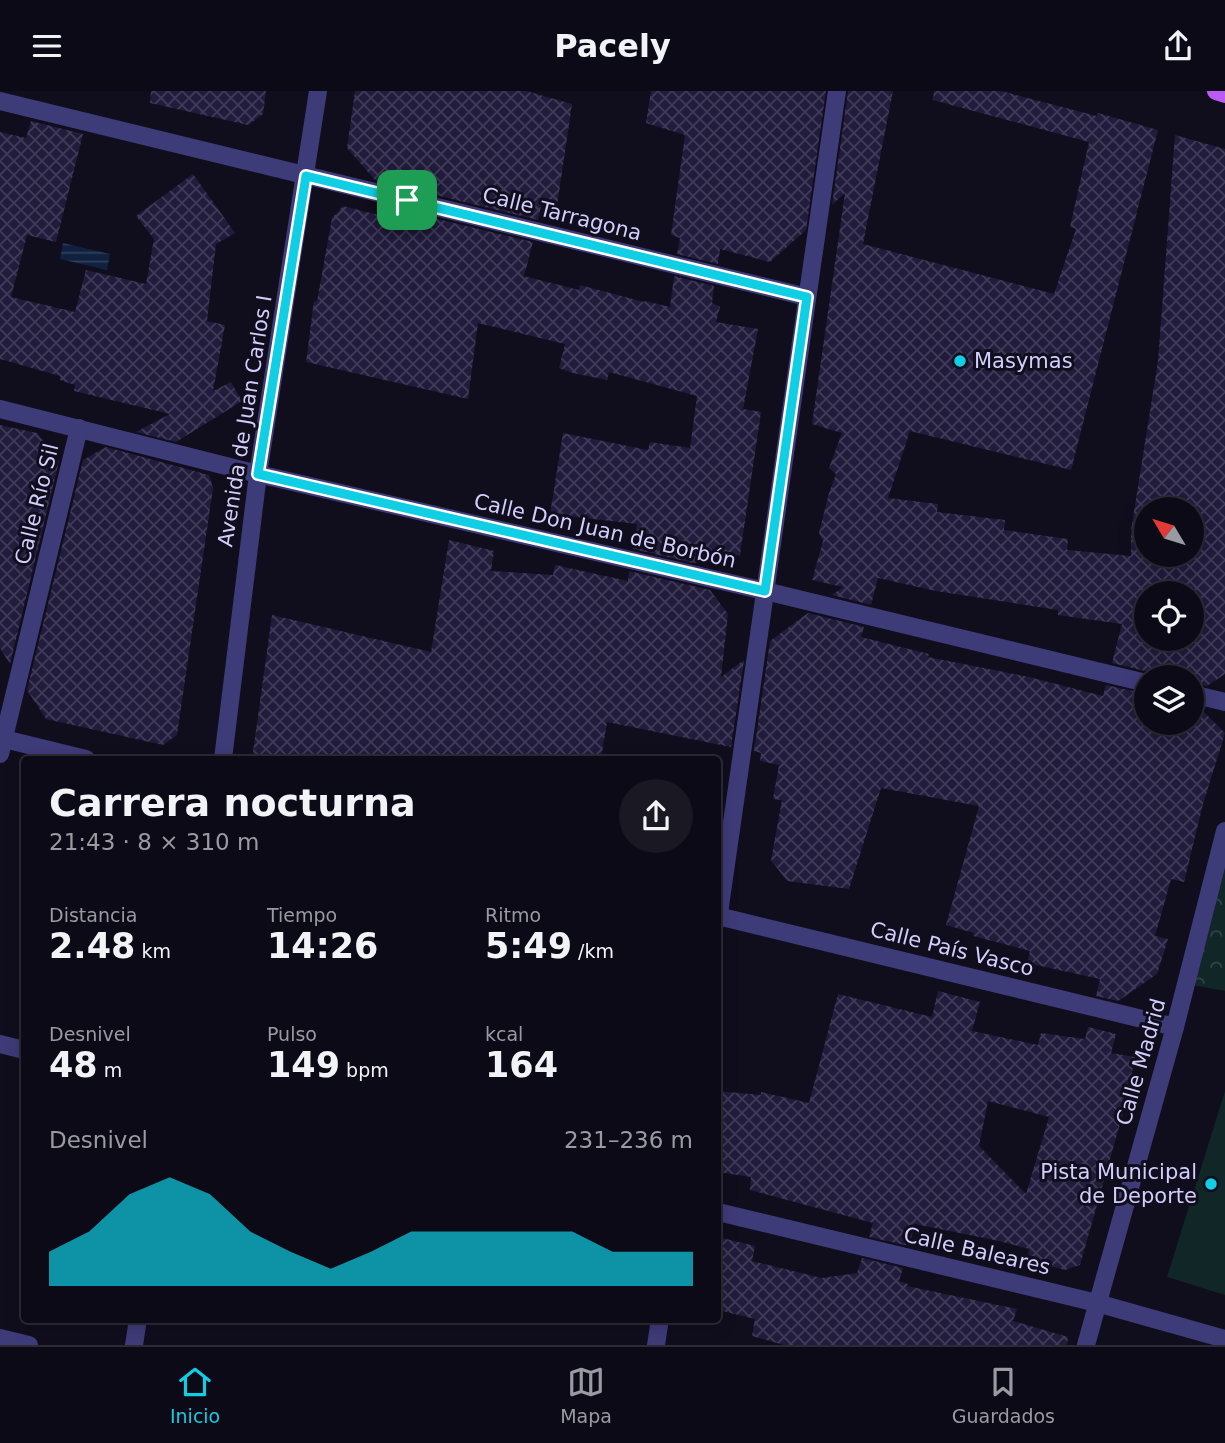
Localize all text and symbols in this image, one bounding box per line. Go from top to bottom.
icon: menu [28,27,66,65]
text: Pacely [554,27,671,65]
icon: share [1159,27,1197,65]
pin [377,170,437,230]
icon: arrive [388,181,426,219]
street label: Calle Tarragona [480,183,644,245]
street label: Avenida de Juan Carlos I [213,293,277,549]
place label: Masymas [974,349,1073,373]
marker: Masymas [952,353,968,369]
street label: Calle Río Sil [10,441,64,567]
street label: Calle Don Juan de Borbón [472,489,738,573]
north arrow [1134,497,1204,567]
map controls [1134,497,1204,735]
button: locate [1134,581,1204,651]
button: layers [1134,665,1204,735]
button: share [619,779,693,853]
text: Carrera nocturna [49,781,416,825]
text: 21:43 · 8 × 310 m [49,829,259,855]
text: Distancia [49,904,137,926]
text: Tiempo [267,904,337,926]
text: Ritmo [485,904,541,926]
street label: Calle País Vasco [868,917,1036,981]
text: 2.48 [49,926,135,966]
text: 14:26 [267,926,378,966]
text: 5:49 [485,926,572,966]
text: km [135,940,171,962]
text: /km [572,940,614,962]
street label: Calle Madrid [1111,996,1171,1128]
text: Desnivel [49,1023,131,1045]
text: Pulso [267,1023,317,1045]
text: kcal [485,1023,523,1045]
text: 48 [49,1045,98,1085]
text: 149 [267,1045,340,1085]
text: 164 [485,1045,558,1085]
text: m [98,1059,122,1081]
text: bpm [340,1059,389,1081]
text: Desnivel [49,1127,148,1153]
text: 231–236 m [564,1127,693,1153]
place label: Pista Municipal de Deporte [1040,1160,1197,1208]
marker: Pista Municipal de Deporte [1203,1176,1219,1192]
street label: Calle Baleares [901,1222,1053,1280]
tab: Inicio [170,1363,220,1427]
tab: Mapa [560,1363,612,1427]
tab: Guardados [952,1363,1055,1427]

